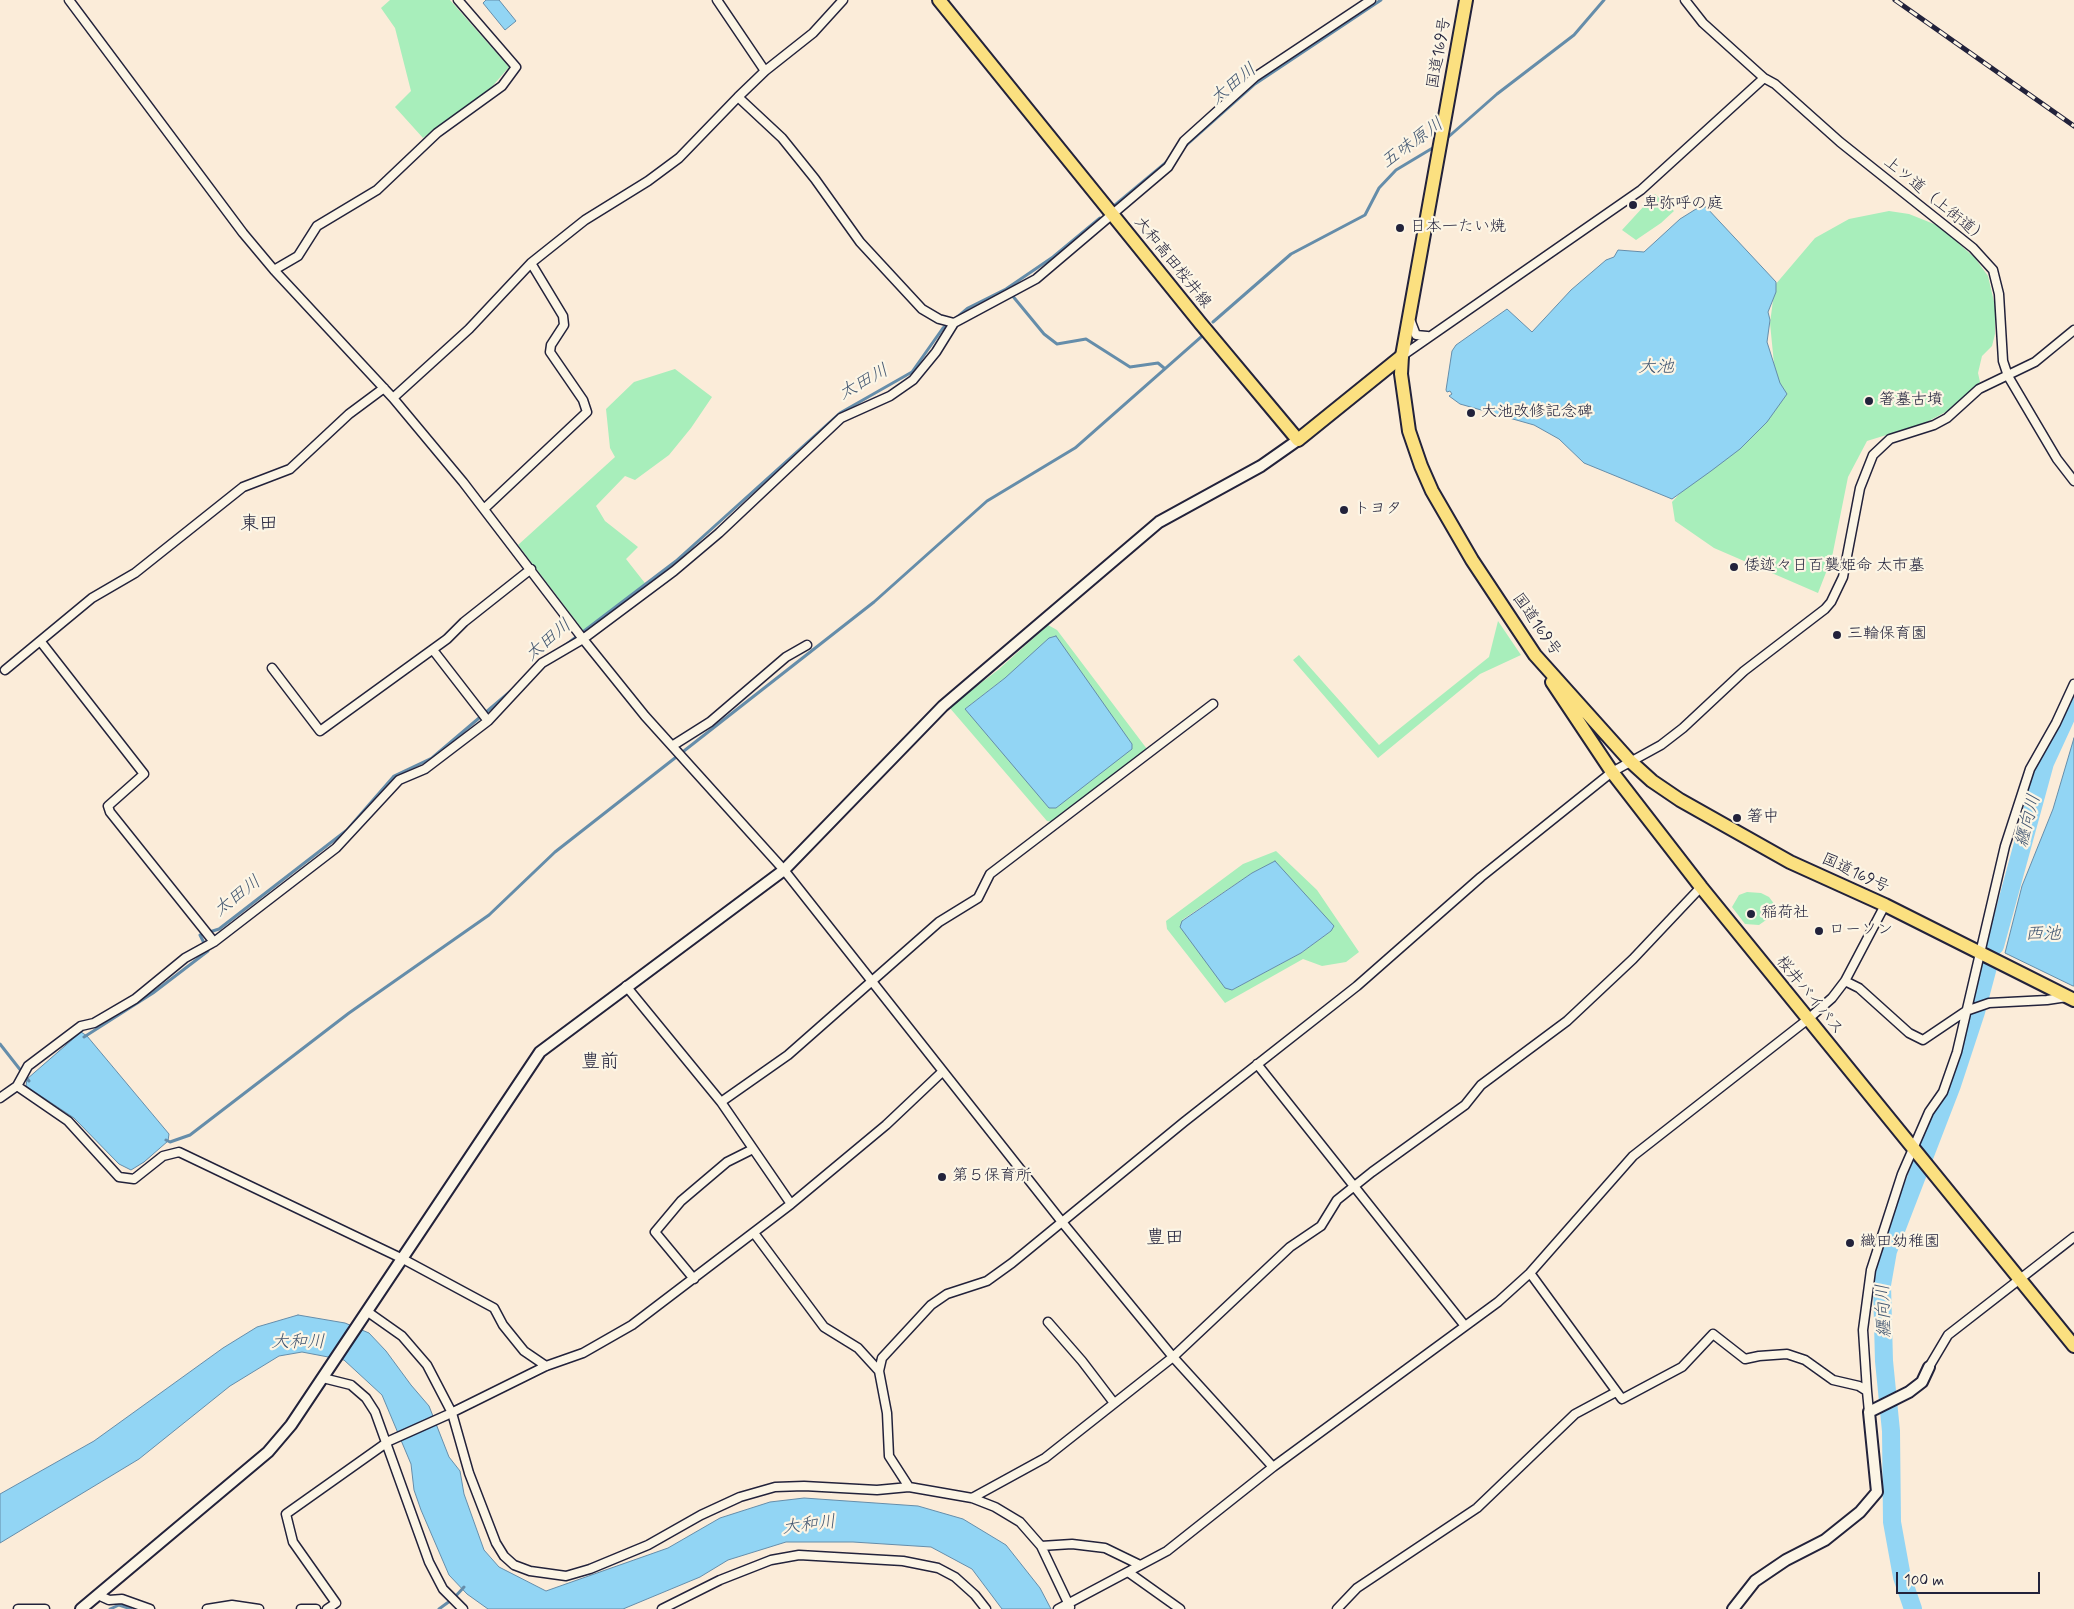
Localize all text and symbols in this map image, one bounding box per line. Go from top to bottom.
street label: 国道169号 [1424,16,1456,90]
water label: 太田川 [1206,60,1262,110]
water label: 五味原川 [1378,114,1448,174]
street label: 上ツ道（上街道） [1879,153,1991,249]
place label: 卑弥呼の庭 [1643,195,1723,215]
marker: 卑弥呼の庭 [1627,199,1639,211]
street label: 大和高田桜井線 [1129,213,1215,313]
place label: 日本一たい焼 [1410,218,1506,238]
marker: 日本一たい焼 [1394,222,1406,234]
water label: 大池 [1638,357,1674,379]
water label: 太田川 [835,360,893,406]
place label: 箸墓古墳 [1879,391,1943,411]
marker: 箸墓古墳 [1863,395,1875,407]
place label: 大池改修記念碑 [1481,403,1593,423]
marker: 大池改修記念碑 [1465,407,1477,419]
place label: トヨタ [1354,500,1402,520]
marker: トヨタ [1338,504,1350,516]
district label: 東田 [240,514,278,536]
place label: 倭迹々日百襲姫命 太市墓 [1744,557,1924,577]
marker: 倭迹々日百襲姫命 太市墓 [1728,561,1740,573]
street label: 国道169号 [1507,590,1565,660]
water label: 太田川 [521,615,577,667]
place label: 三輪保育園 [1847,625,1927,645]
marker: 三輪保育園 [1831,629,1843,641]
water label: 纒向川 [2012,792,2046,850]
place label: 箸中 [1747,808,1779,828]
marker: 箸中 [1731,812,1743,824]
street label: 国道169号 [1818,850,1892,898]
water label: 太田川 [210,872,266,922]
place label: 稲荷社 [1761,904,1809,924]
marker: 稲荷社 [1745,908,1757,920]
place label: ローソン [1829,921,1893,941]
water label: 西池 [2025,924,2061,946]
marker: ローソン [1813,925,1825,937]
street label: 桜井バイパス [1771,953,1847,1039]
district label: 豊前 [581,1052,619,1074]
place label: 第５保育所 [952,1167,1032,1187]
marker: 第５保育所 [936,1171,948,1183]
district label: 豊田 [1146,1228,1184,1250]
place label: 織田幼稚園 [1860,1233,1940,1253]
marker: 織田幼稚園 [1844,1237,1856,1249]
water label: 纒向川 [1873,1284,1897,1338]
water label: 大和川 [271,1332,325,1354]
water label: 大和川 [781,1512,837,1540]
scale bar [1899,1562,2043,1594]
text: 100 m [1904,1571,1944,1591]

